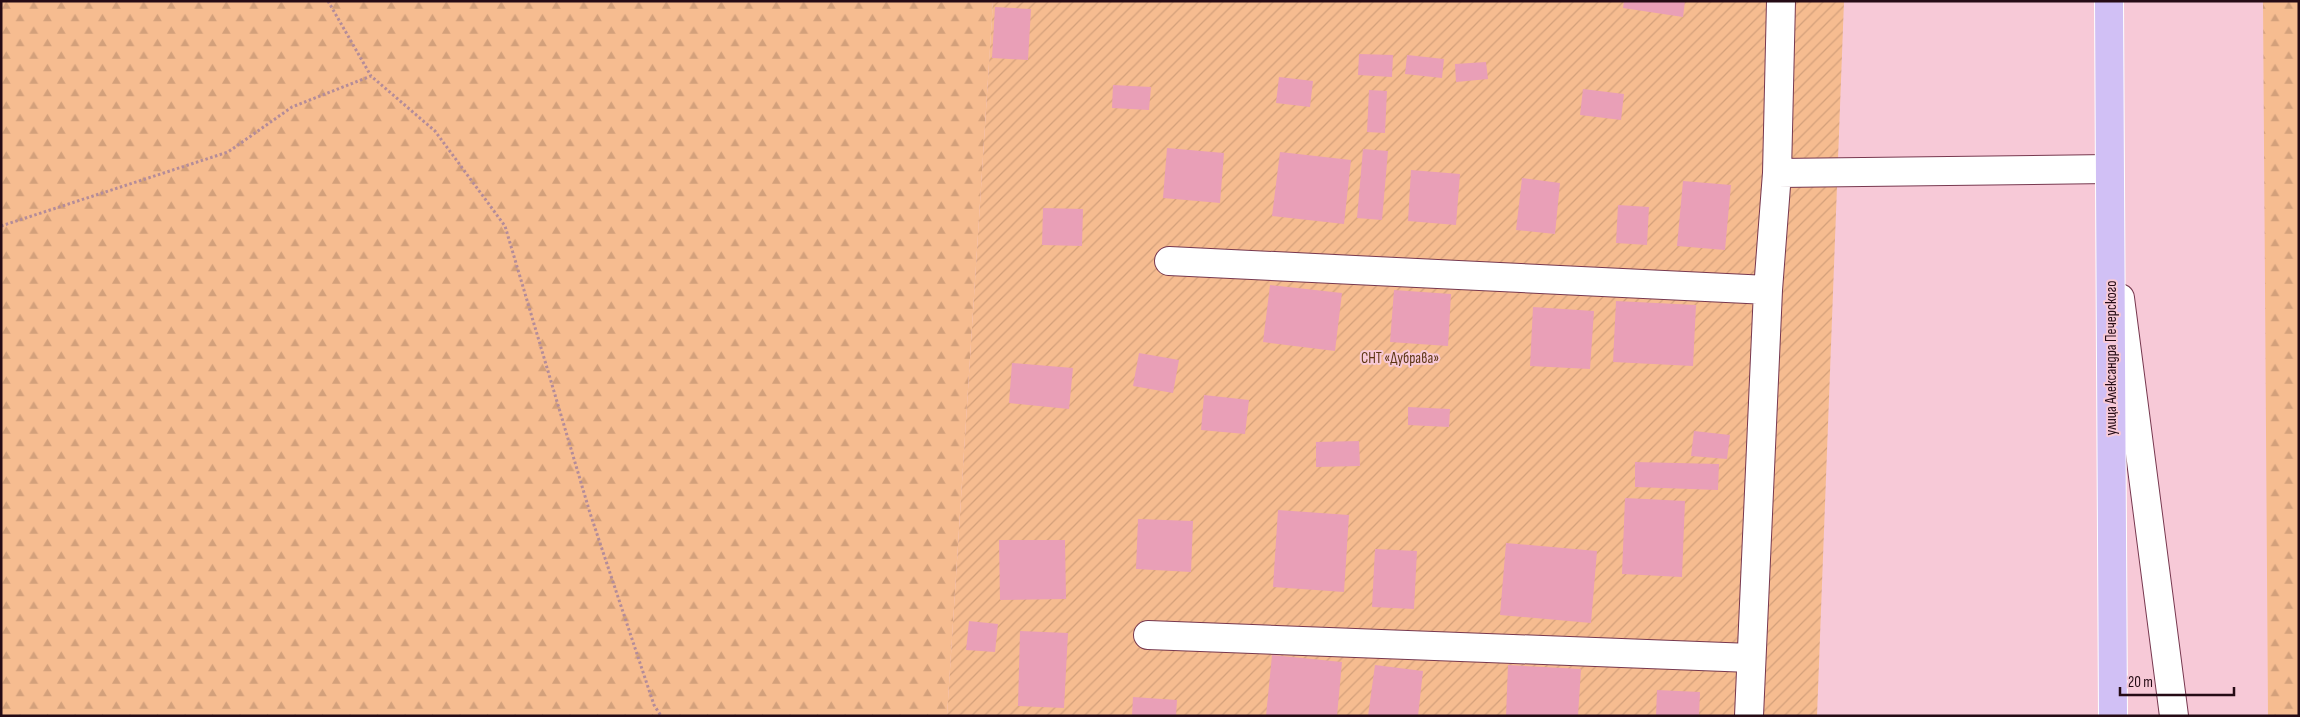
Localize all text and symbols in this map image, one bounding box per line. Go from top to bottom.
street label: улица Александра Печерского [2102,281,2121,435]
park label: СНТ «Дубрава» [1361,349,1439,368]
scale bar [2120,664,2234,696]
text: 20 m [2128,673,2153,692]

